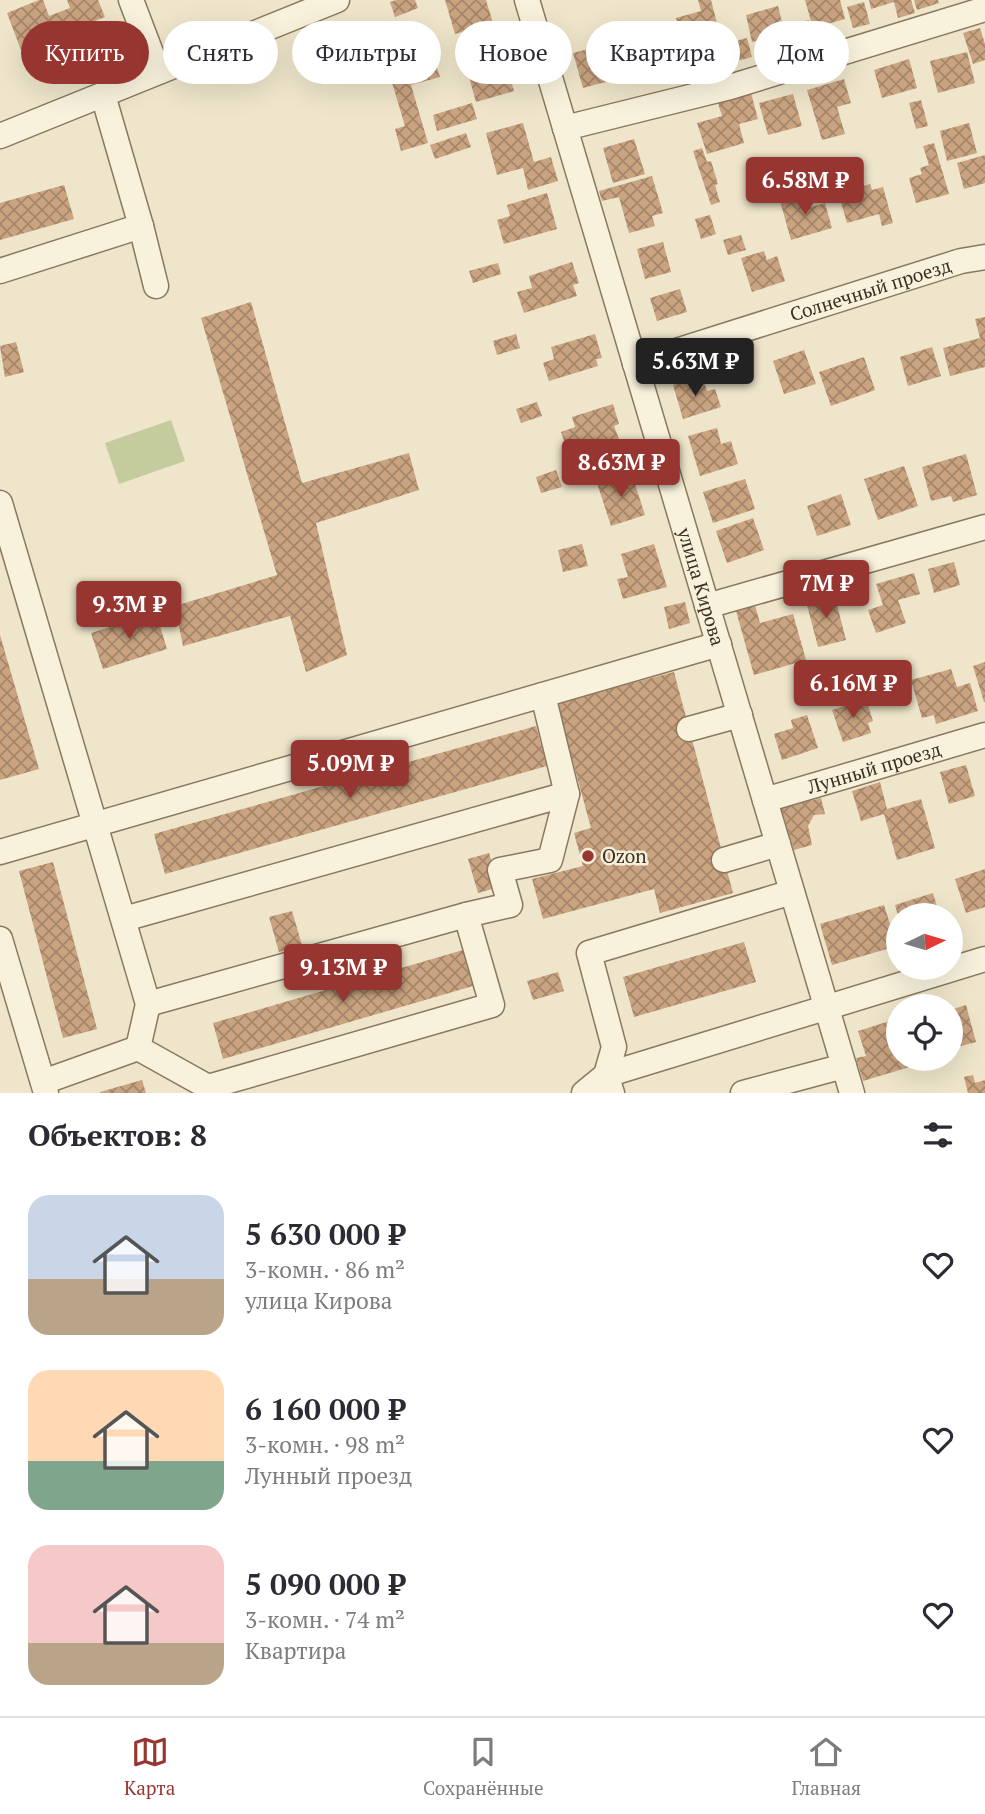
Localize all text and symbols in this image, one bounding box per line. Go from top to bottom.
chip: Купить [21,21,149,84]
chip: Снять [163,21,278,84]
chip: Фильтры [292,21,441,84]
chip: Новое [455,21,572,84]
chip: Квартира [586,21,740,84]
chip: Дом [754,21,849,84]
pin: 6.58M ₽ [740,158,870,217]
text: 6.58M ₽ [762,164,848,195]
street label: Солнечный проезд [786,252,954,326]
pin: 5.63M ₽ [630,338,760,398]
text: 5.63M ₽ [652,345,738,376]
pin: 8.63M ₽ [556,440,686,499]
text: 8.63M ₽ [578,446,664,477]
street label: улица Кирова [672,524,731,649]
pin: 7M ₽ [785,560,867,620]
text: 7M ₽ [799,567,853,598]
pin: 9.3M ₽ [72,582,186,641]
text: 9.3M ₽ [92,588,166,619]
pin: 6.16M ₽ [788,660,918,720]
text: 6.16M ₽ [810,667,896,698]
street label: Лунный проезд [803,736,944,799]
pin: 5.09M ₽ [285,740,415,800]
text: 5.09M ₽ [307,747,393,778]
place label: Ozon [602,843,647,868]
marker: Ozon [580,848,596,864]
north arrow [886,903,962,980]
map controls [886,903,963,1071]
pin: 9.13M ₽ [278,944,408,1004]
text: 9.13M ₽ [300,951,386,982]
button: locate [886,994,963,1071]
text: Объектов: 8 [28,1115,207,1155]
icon: filters [919,1116,957,1154]
text: 5 630 000 ₽ [245,1214,405,1254]
icon: home [84,1223,168,1307]
icon: heart [919,1246,957,1284]
text: 3-комн. · 86 m² [245,1254,405,1285]
text: улица Кирова [245,1285,392,1316]
text: 6 160 000 ₽ [245,1389,405,1429]
icon: home [84,1398,168,1482]
icon: heart [919,1421,957,1459]
text: 3-комн. · 98 m² [245,1429,405,1460]
text: Лунный проезд [245,1460,412,1491]
text: 5 090 000 ₽ [245,1564,405,1604]
icon: home [84,1573,168,1657]
icon: heart [919,1596,957,1634]
text: 3-комн. · 74 m² [245,1604,405,1635]
text: Квартира [245,1635,346,1666]
tab: Карта [124,1733,175,1800]
tab: Сохранённые [423,1733,544,1800]
tab: Главная [791,1733,861,1800]

